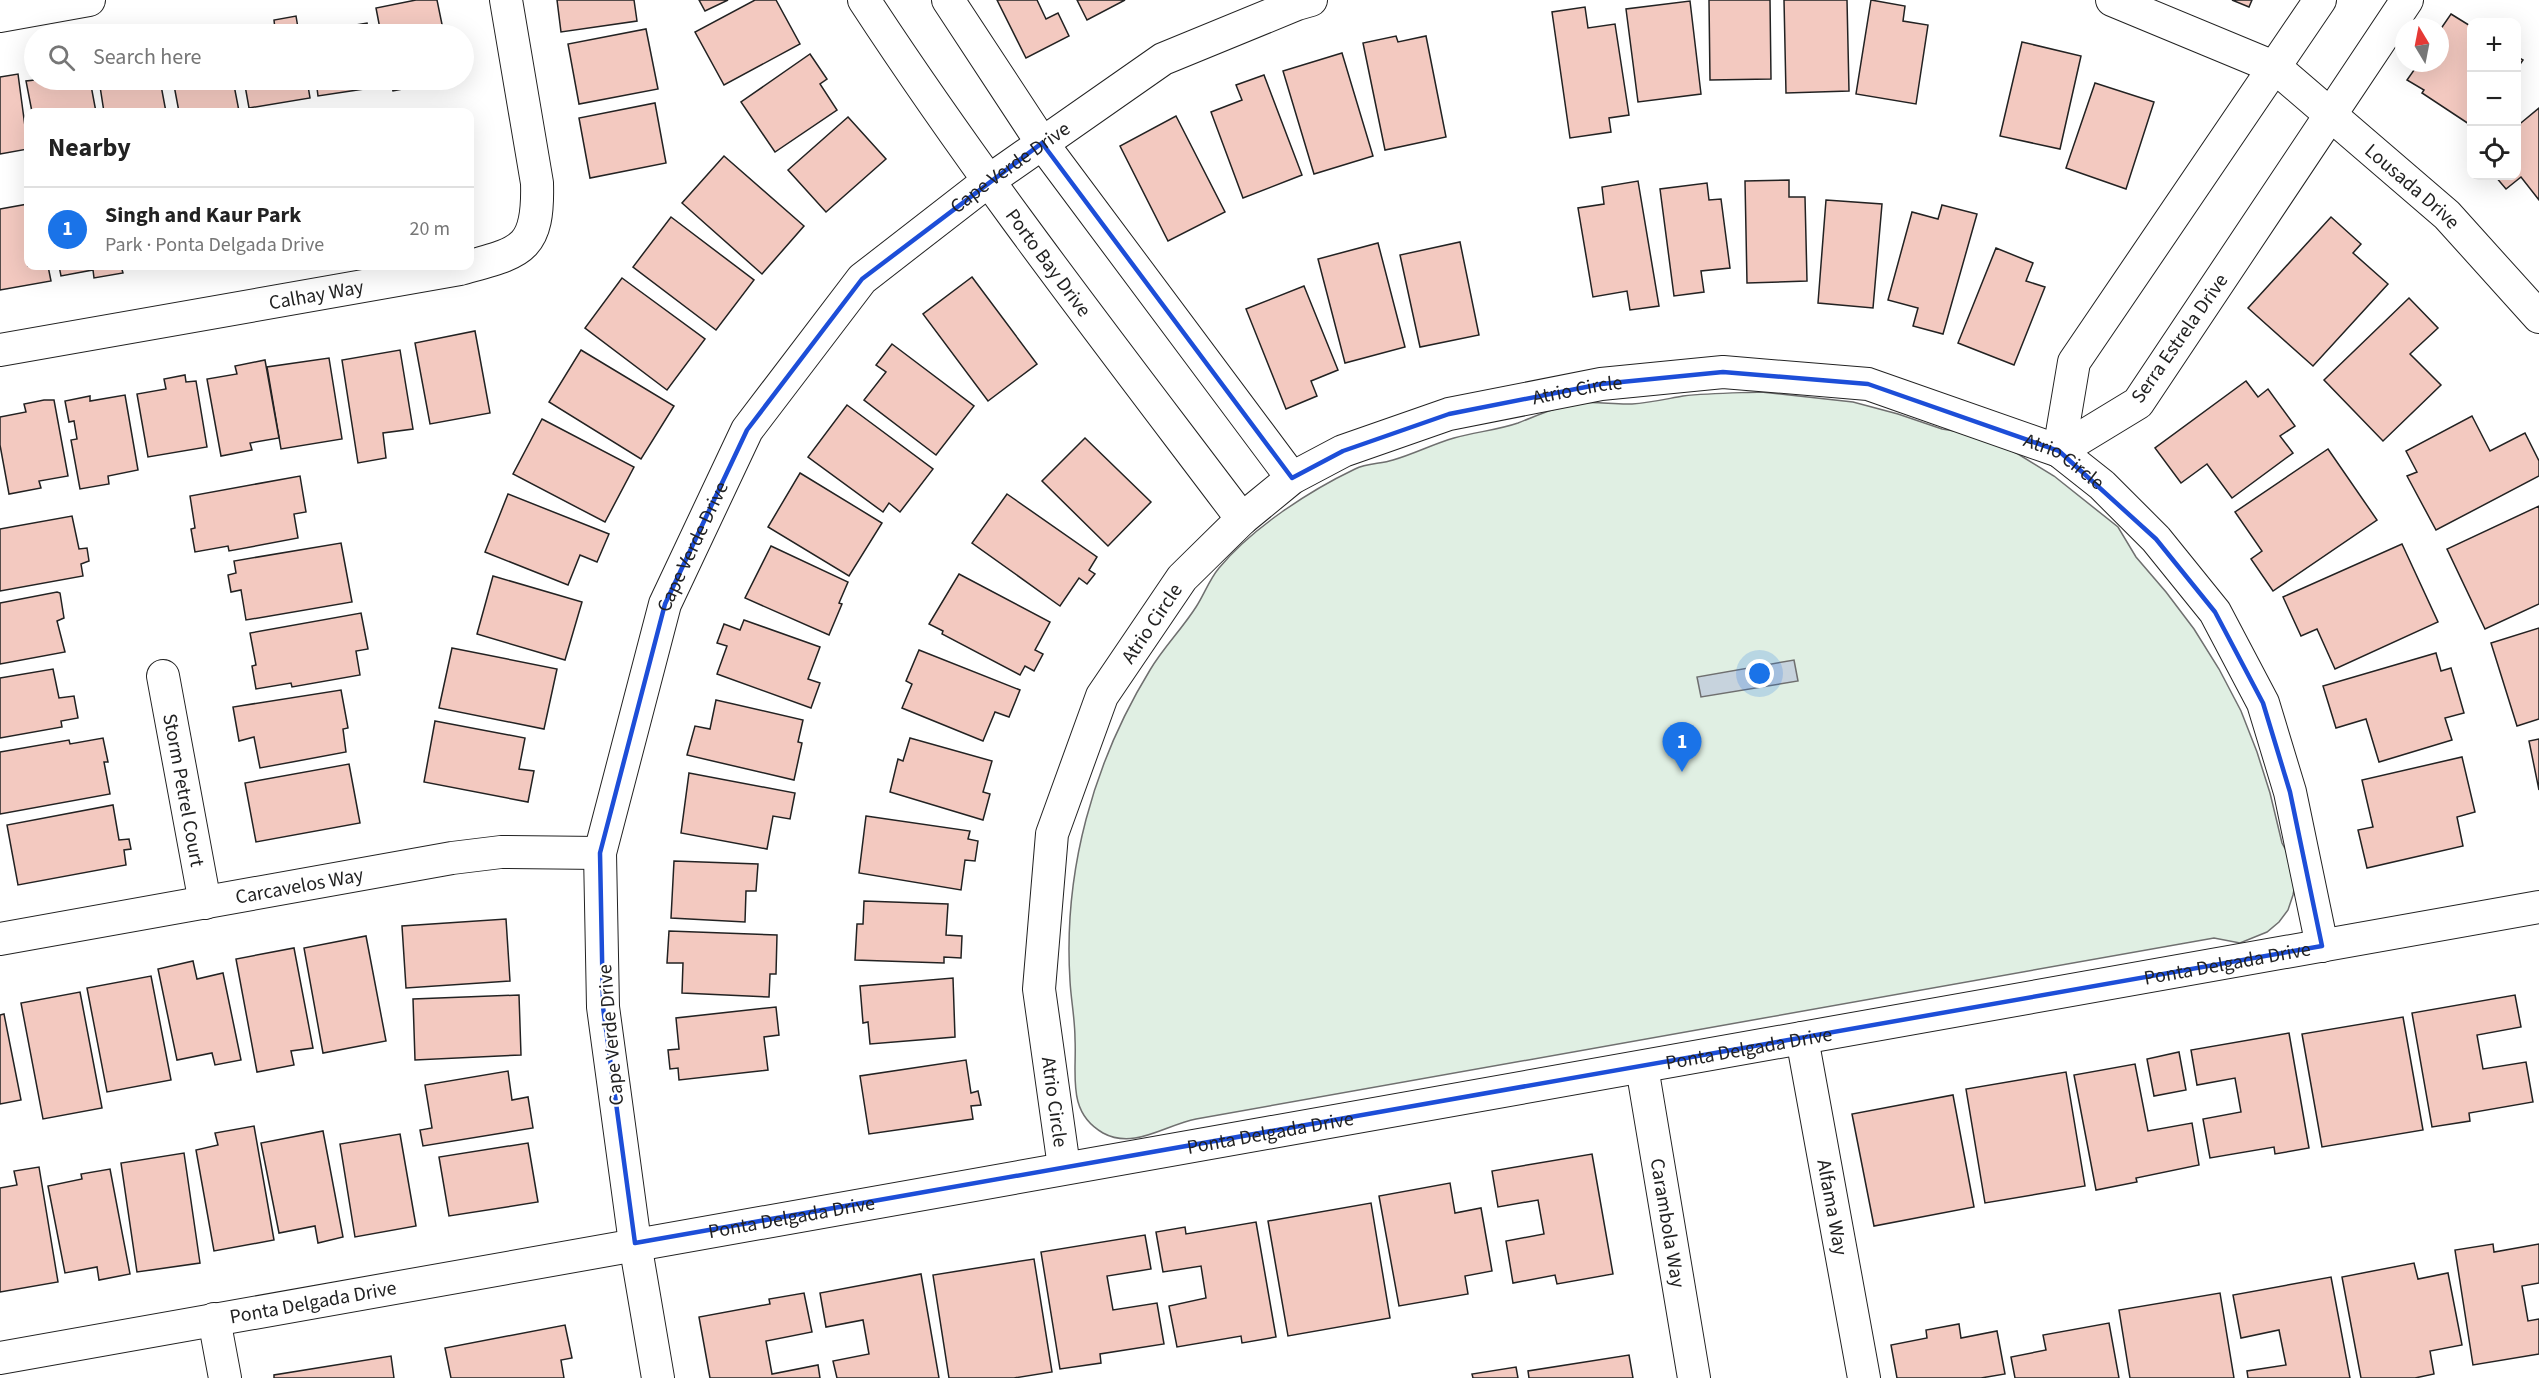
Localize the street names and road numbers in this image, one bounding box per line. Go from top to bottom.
street label: Cape Verde Drive [945,115,1076,221]
street label: Lousada Drive [2358,137,2466,236]
street label: Porto Bay Drive [998,203,1097,323]
street label: Serra Estrela Drive [2125,268,2235,409]
street label: Calhay Way [267,273,367,317]
street label: Atrio Circle [1530,369,1624,412]
street label: Atrio Circle [2020,427,2110,497]
street label: Cape Verde Drive [651,477,736,615]
street label: Atrio Circle [1115,578,1189,669]
street label: Storm Petrel Court [155,711,211,869]
street label: Carcavelos Way [233,861,366,912]
street label: Ponta Delgada Drive [2142,935,2313,993]
street label: Cape Verde Drive [591,963,631,1107]
street label: Ponta Delgada Drive [1663,1021,1835,1077]
street label: Atrio Circle [1034,1055,1074,1149]
street label: Ponta Delgada Drive [1185,1105,1356,1162]
street label: Carambola Way [1642,1156,1692,1290]
street label: Alfama Way [1809,1157,1854,1258]
street label: Ponta Delgada Drive [706,1189,877,1246]
street label: Ponta Delgada Drive [228,1274,399,1331]

